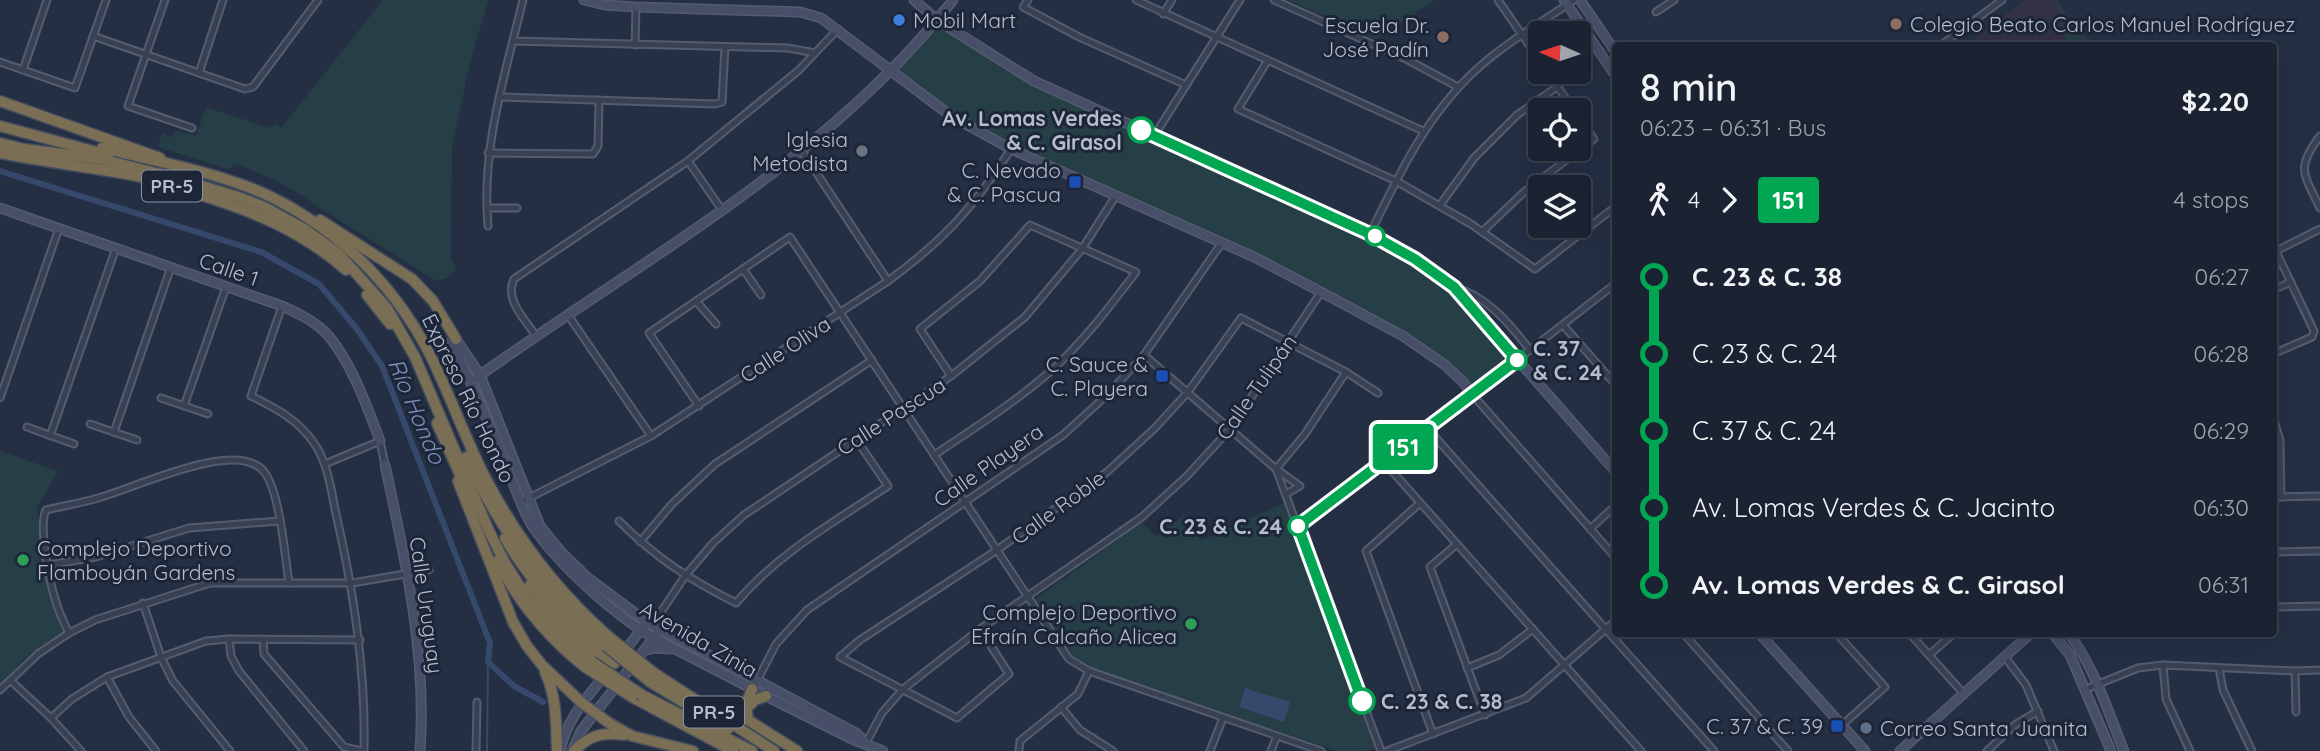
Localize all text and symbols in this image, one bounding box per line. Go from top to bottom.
place label: Mobil Mart [913,7,1016,33]
place label: Colegio Beato Carlos Manuel Rodríguez [1910,11,2295,37]
marker: Mobil Mart [891,12,907,28]
place label: Escuela Dr. José Padín [1322,12,1429,62]
marker: Colegio Beato Carlos Manuel Rodríguez [1888,16,1904,32]
north arrow [1528,21,1591,84]
map controls [1528,21,1591,238]
marker: Escuela Dr. José Padín [1435,29,1451,45]
text: 8 min [1640,63,1737,111]
text: $2.20 [2181,85,2249,118]
button: locate [1528,98,1591,161]
place label: Av. Lomas Verdes & C. Girasol [942,105,1122,155]
text: 06:23 – 06:31 · Bus [1640,113,1826,142]
marker: Av. Lomas Verdes & C. Girasol [1128,117,1154,143]
place label: Iglesia Metodista [752,126,848,176]
marker: Iglesia Metodista [854,143,870,159]
place label: C. Nevado & C. Pascua [947,157,1061,207]
road number: PR-5 [142,170,202,202]
marker: C. Nevado & C. Pascua [1067,174,1083,190]
button: layers [1528,175,1591,238]
icon: walk [1640,181,1678,219]
icon: forward [1710,181,1748,219]
text: 4 [1688,185,1700,214]
text: 151 [1772,185,1805,215]
text: 4 stops [2174,185,2249,214]
unlabelled marker [1365,226,1385,246]
street label: Calle 1 [196,247,262,291]
text: C. 23 & C. 38 [1692,260,1842,293]
text: 06:27 [2195,262,2249,291]
street label: Expreso Río Hondo [417,309,521,487]
street label: Calle Oliva [735,310,835,388]
street label: Calle Tulipán [1210,329,1302,445]
place label: C. 37 & C. 24 [1533,335,1602,385]
text: C. 23 & C. 24 [1692,337,1837,370]
text: 06:28 [2193,339,2249,368]
marker: C. 37 & C. 24 [1507,350,1527,370]
place label: C. Sauce & C. Playera [1046,351,1148,401]
water label: Río Hondo [382,354,452,468]
marker: C. Sauce & C. Playera [1154,368,1170,384]
street label: Calle Pascua [832,371,950,461]
text: C. 37 & C. 24 [1692,414,1836,447]
text: 06:29 [2193,416,2249,445]
street label: Calle Playera [928,418,1048,512]
line badge: 151 [1363,424,1443,470]
text: 151 [1387,432,1419,462]
street label: Calle Roble [1006,464,1110,550]
text: Av. Lomas Verdes & C. Jacinto [1692,491,2055,524]
text: 06:30 [2193,493,2249,522]
place label: C. 23 & C. 24 [1159,513,1282,539]
marker: C. 23 & C. 24 [1288,516,1308,536]
place label: Complejo Deportivo Flamboyán Gardens [37,535,235,585]
street label: Calle Uruguay [405,535,449,675]
marker: Complejo Deportivo Flamboyán Gardens [15,552,31,568]
text: Av. Lomas Verdes & C. Girasol [1692,568,2065,601]
text: 06:31 [2198,570,2249,599]
street label: Avenida Zinia [636,595,762,683]
place label: Complejo Deportivo Efraín Calcaño Alicea [971,599,1177,649]
marker: Complejo Deportivo Efraín Calcaño Alicea [1183,616,1199,632]
marker: C. 23 & C. 38 [1349,688,1375,714]
place label: C. 23 & C. 38 [1381,688,1502,714]
road number: PR-5 [684,696,744,727]
place label: C. 37 & C. 39 [1706,713,1823,739]
place label: Correo Santa Juanita [1880,715,2088,741]
marker: C. 37 & C. 39 [1829,718,1845,734]
marker: Correo Santa Juanita [1858,720,1874,736]

